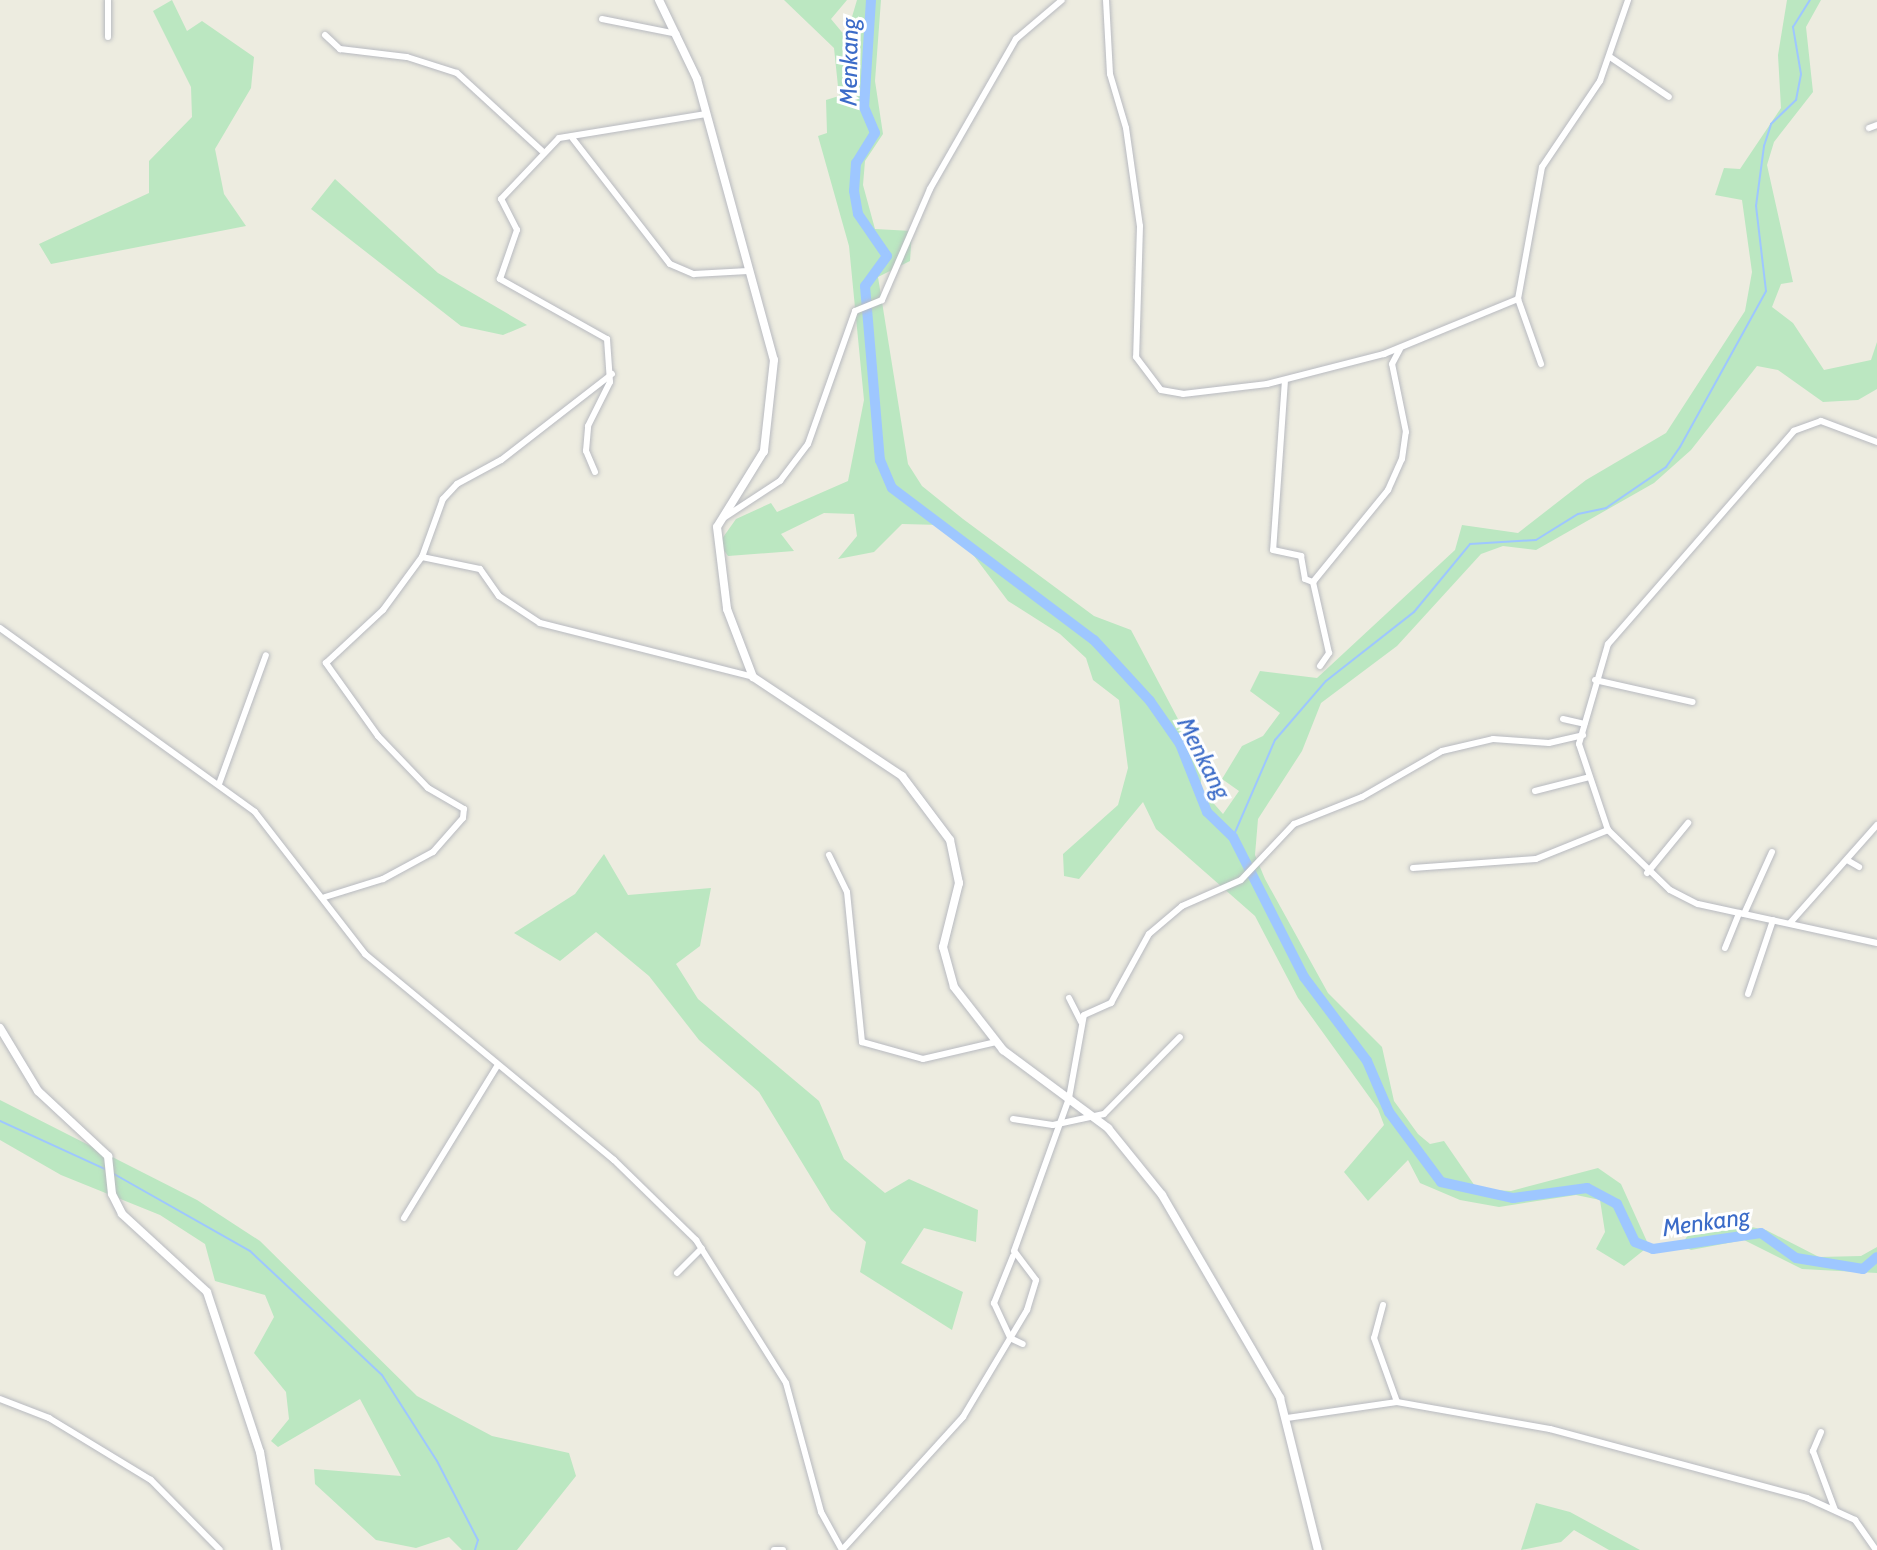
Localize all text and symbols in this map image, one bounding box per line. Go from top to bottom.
water label: Menkang [834,18,864,106]
water label: Menkang [1171,712,1237,804]
water label: Menkang [1661,1202,1751,1242]

